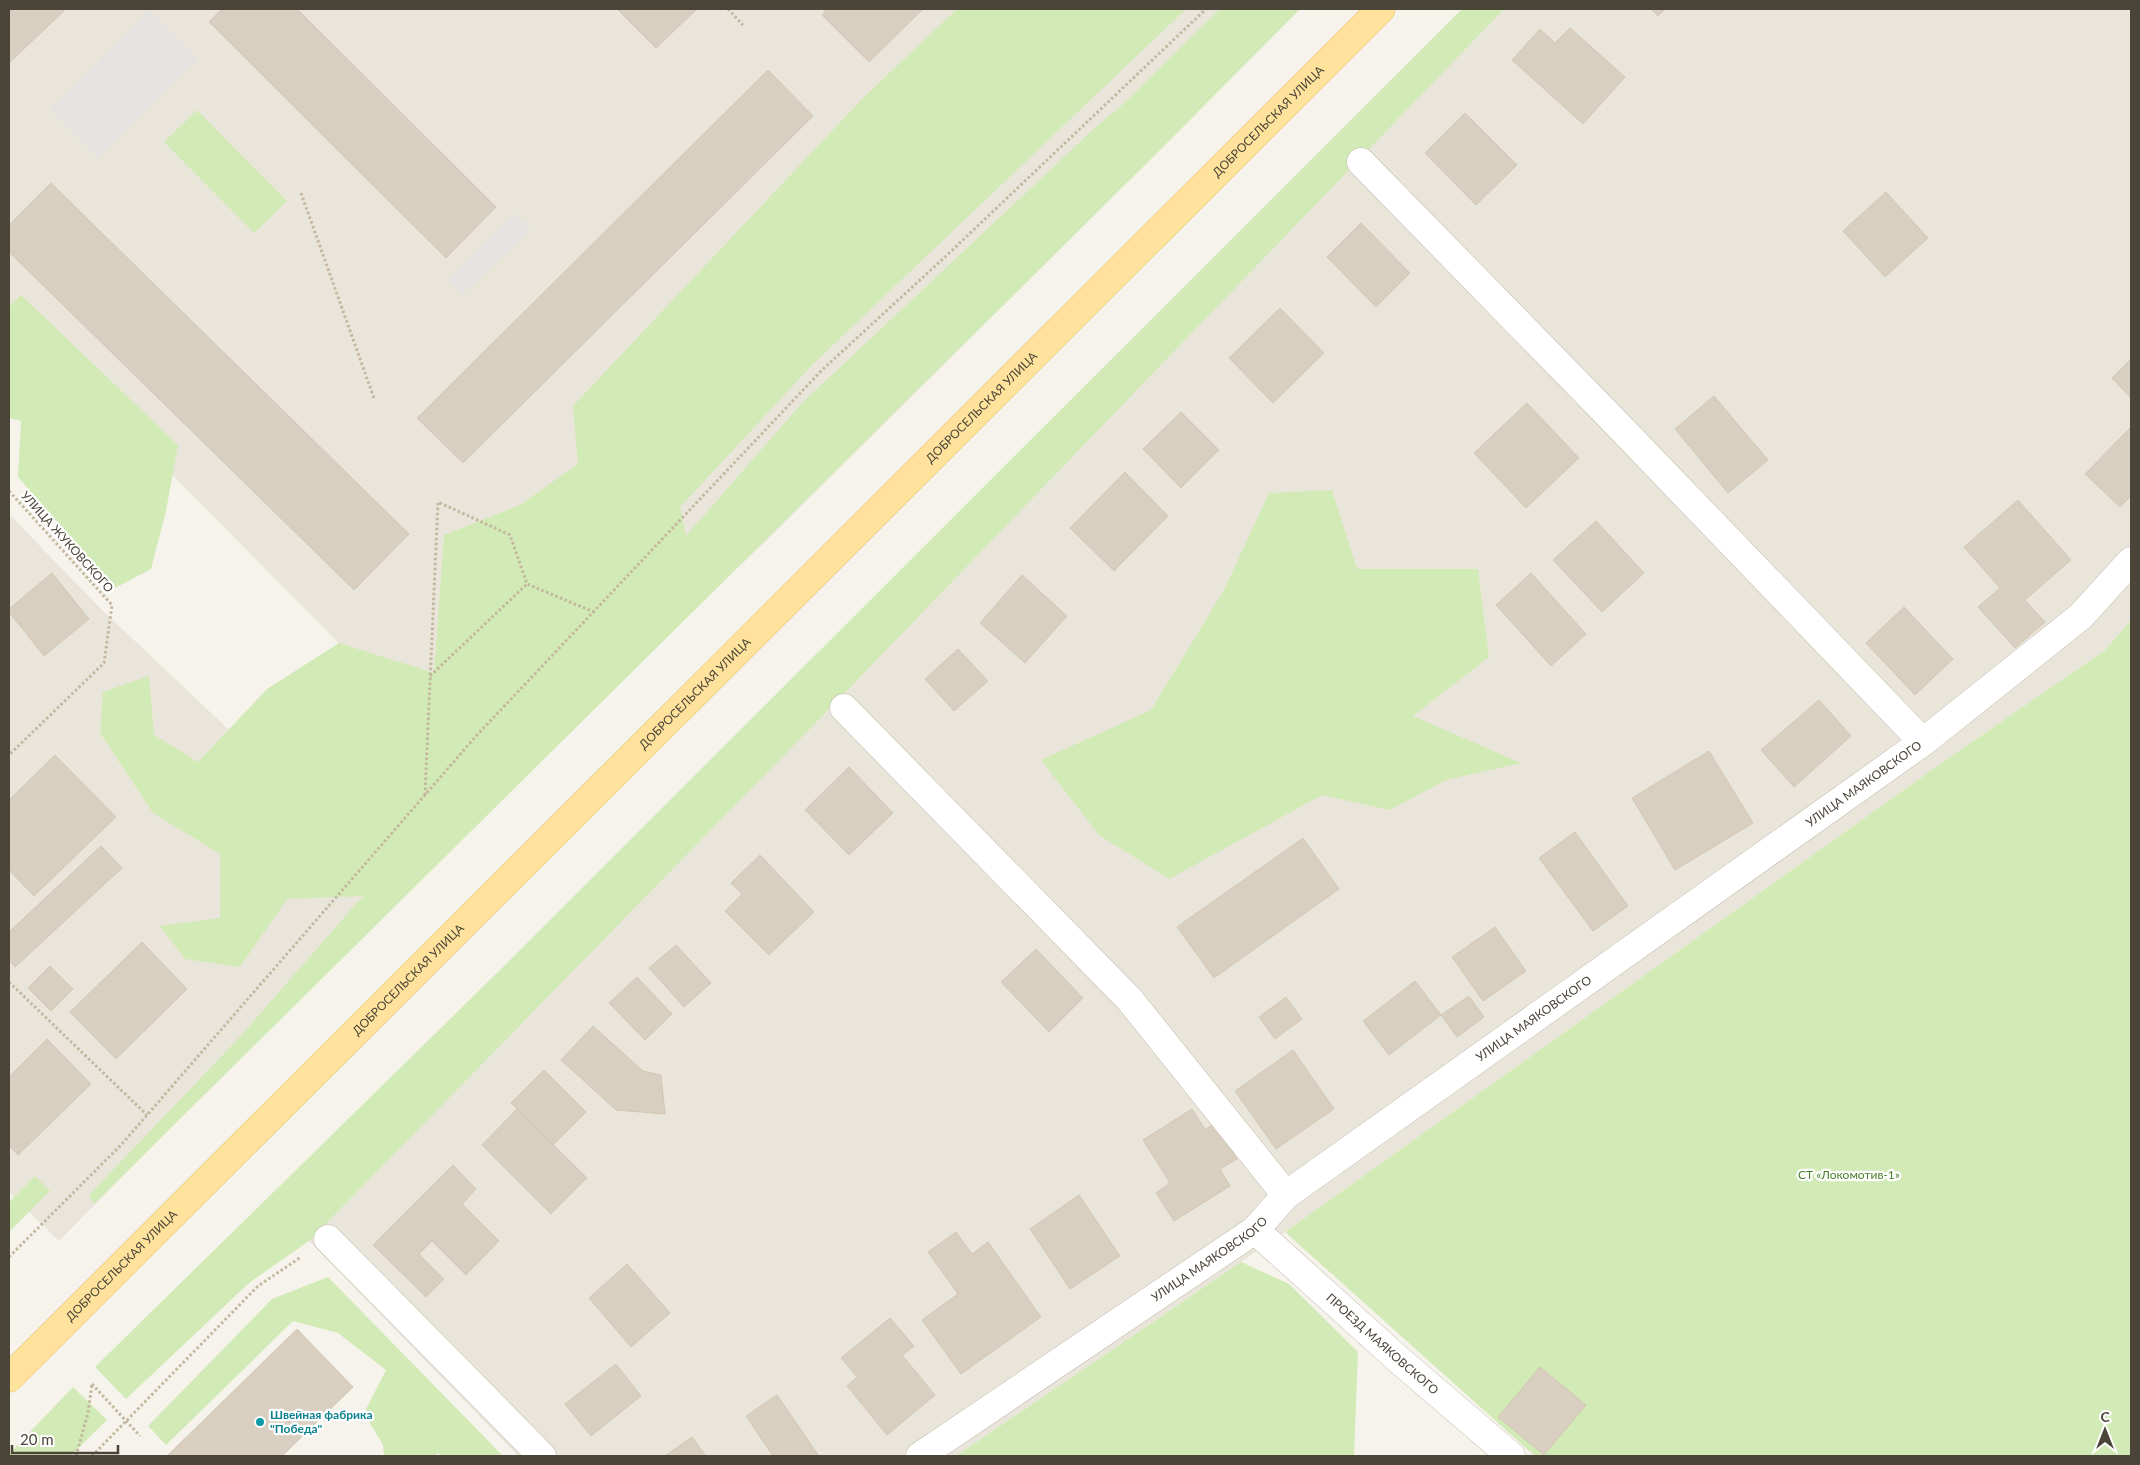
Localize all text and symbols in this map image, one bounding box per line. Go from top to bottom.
street label: ДОБРОСЕЛЬСКАЯ УЛИЦА [1209,62,1328,180]
street label: ДОБРОСЕЛЬСКАЯ УЛИЦА [922,348,1041,466]
street label: УЛИЦА ЖУКОВСКОГО [18,488,117,596]
street label: ДОБРОСЕЛЬСКАЯ УЛИЦА [636,634,754,752]
street label: УЛИЦА МАЯКОВСКОГО [1803,737,1925,830]
street label: ДОБРОСЕЛЬСКАЯ УЛИЦА [349,920,467,1038]
street label: УЛИЦА МАЯКОВСКОГО [1473,972,1595,1065]
park label: СТ «Локомотив-1» [1798,1167,1900,1182]
street label: ДОБРОСЕЛЬСКАЯ УЛИЦА [62,1206,181,1324]
street label: УЛИЦА МАЯКОВСКОГО [1148,1213,1271,1305]
street label: ПРОЕЗД МАЯКОВСКОГО [1323,1290,1442,1398]
north arrow [2080,1405,2130,1455]
place label: Швейная фабрика "Победа" [270,1407,373,1436]
text: С [2100,1408,2110,1425]
marker: Швейная фабрика "Победа" [254,1416,266,1428]
scale bar [12,1422,119,1454]
text: 20 m [20,1430,54,1448]

